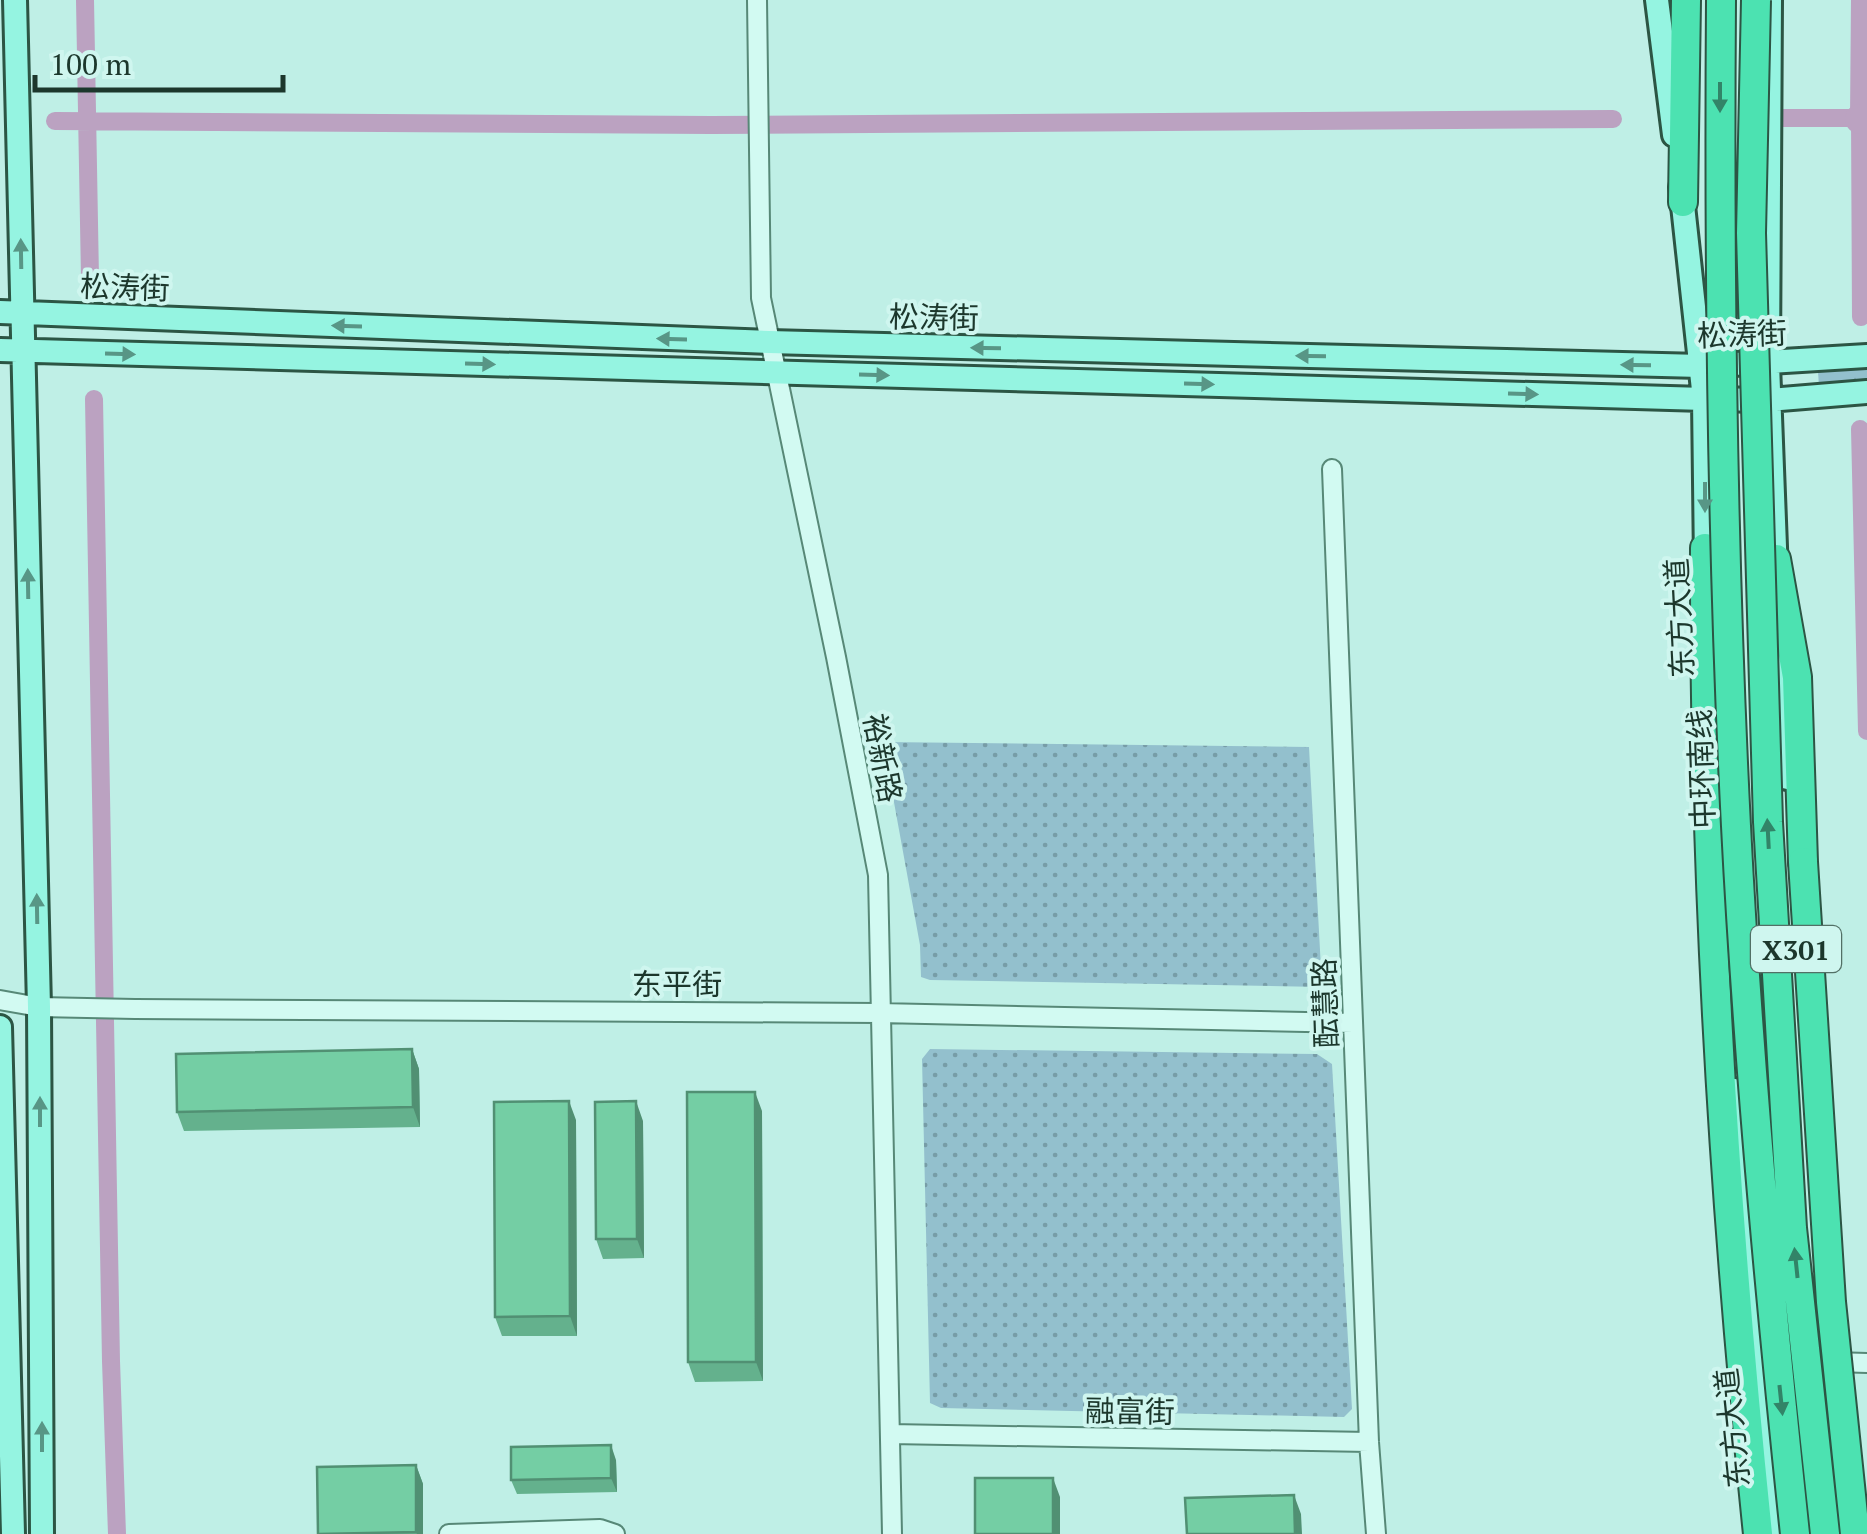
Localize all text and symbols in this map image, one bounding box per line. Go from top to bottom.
scale bar [35,30,282,92]
text: 100 m [50,44,131,84]
one-way arrow [1712,82,1728,114]
one-way arrow [12,238,28,270]
street label: 松涛街 [79,265,171,309]
street label: 松涛街 [889,296,979,338]
street label: 松涛街 [1696,312,1788,356]
one-way arrow [331,318,363,334]
one-way arrow [655,330,687,346]
one-way arrow [970,340,1002,356]
one-way arrow [105,347,136,363]
one-way arrow [1295,348,1327,364]
one-way arrow [1620,356,1652,372]
one-way arrow [464,357,496,373]
one-way arrow [858,367,890,383]
one-way arrow [1183,377,1215,393]
one-way arrow [1508,386,1540,402]
one-way arrow [1697,481,1713,513]
street label: 东方大道 [1656,557,1702,679]
one-way arrow [20,568,36,600]
street label: 中环南线 [1679,708,1723,830]
street label: 裕新路 [855,710,911,806]
one-way arrow [1760,818,1776,849]
one-way arrow [28,893,44,925]
road number: X301 [1751,926,1841,972]
street label: 酝慧路 [1303,957,1347,1049]
street label: 东平街 [632,964,722,1004]
one-way arrow [32,1095,48,1127]
one-way arrow [1788,1247,1804,1278]
street label: 东方大道 [1706,1366,1758,1490]
one-way arrow [1773,1385,1789,1417]
street label: 融富街 [1085,1390,1175,1432]
one-way arrow [33,1420,49,1452]

